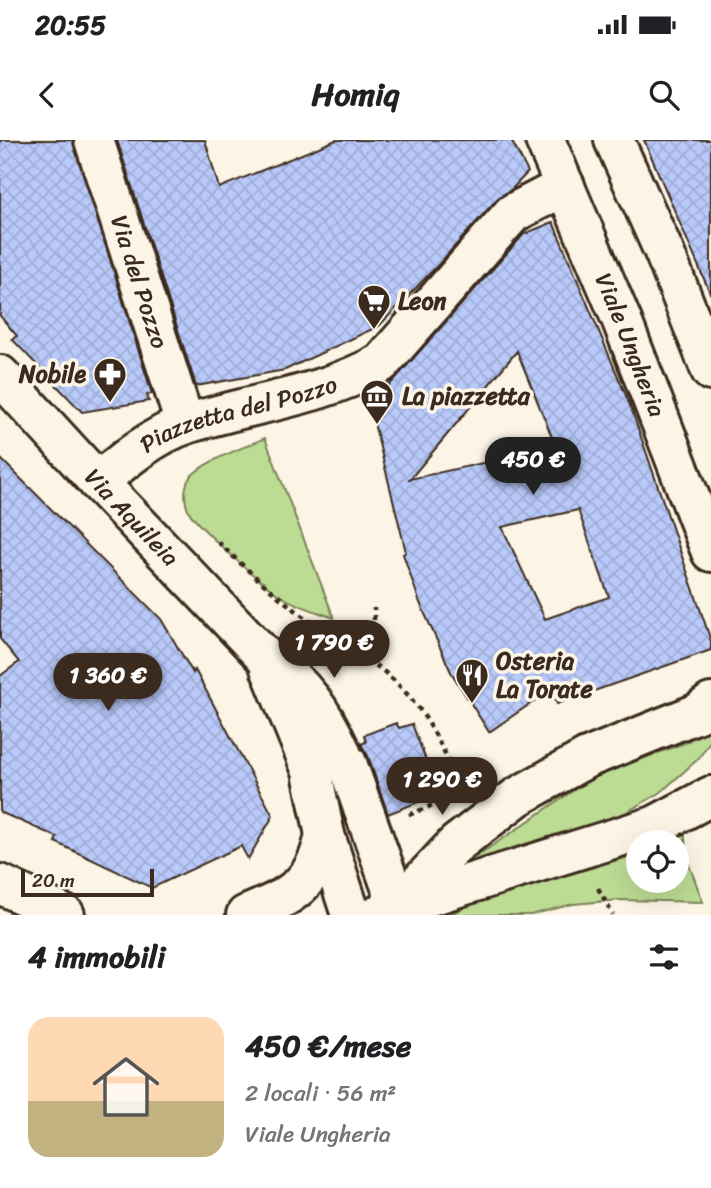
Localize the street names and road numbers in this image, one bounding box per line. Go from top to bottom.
street label: Via del Pozzo [98,210,181,354]
street label: Viale Ungheria [583,266,678,423]
street label: Piazzetta del Pozzo [131,363,343,465]
street label: Via Aquileia [74,458,190,577]

